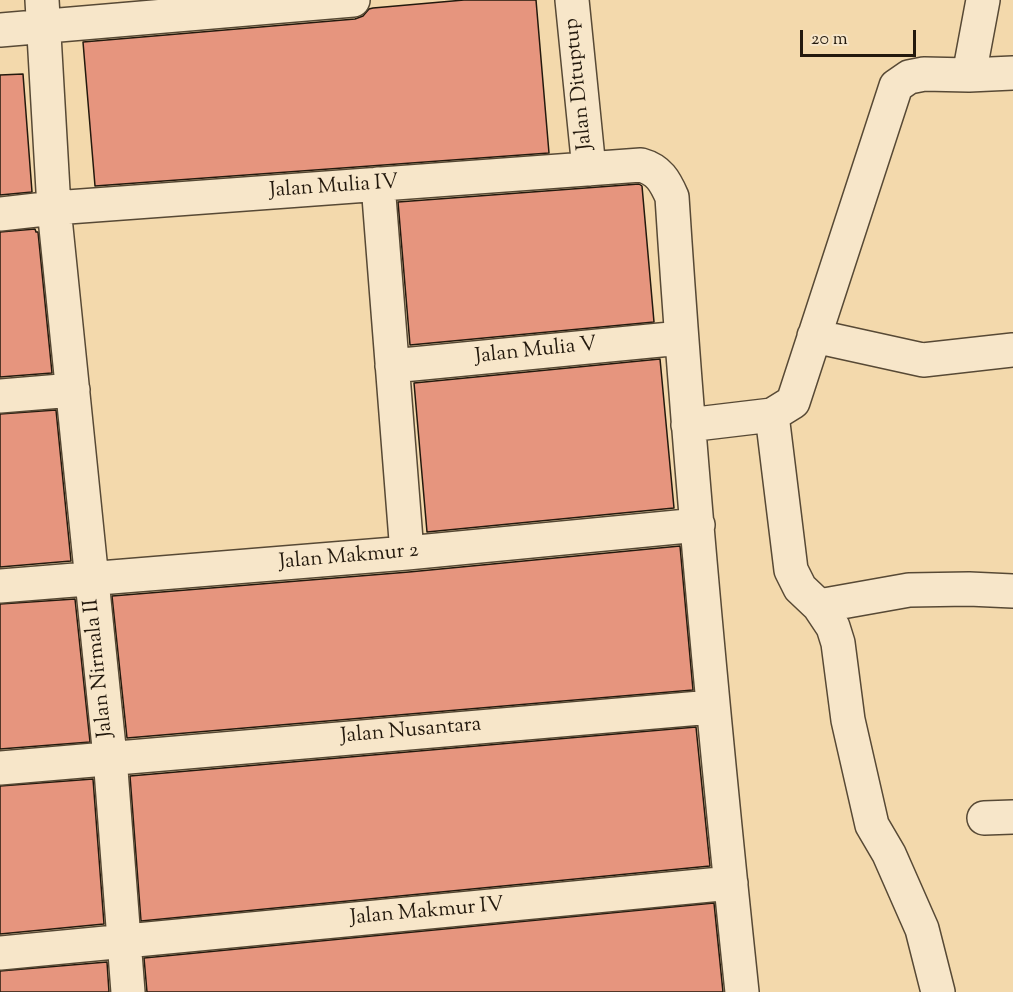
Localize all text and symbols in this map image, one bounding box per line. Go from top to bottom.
street label: Jalan Dituptup [561,17,599,151]
scale bar [803,18,918,56]
text: 20 m [811,27,848,53]
street label: Jalan Mulia IV [269,171,399,205]
street label: Jalan Mulia V [474,333,598,371]
street label: Jalan Makmur 2 [278,539,420,577]
street label: Jalan Nirmala II [80,597,120,739]
street label: Jalan Nusantara [340,713,482,751]
street label: Jalan Makmur IV [349,894,505,932]

